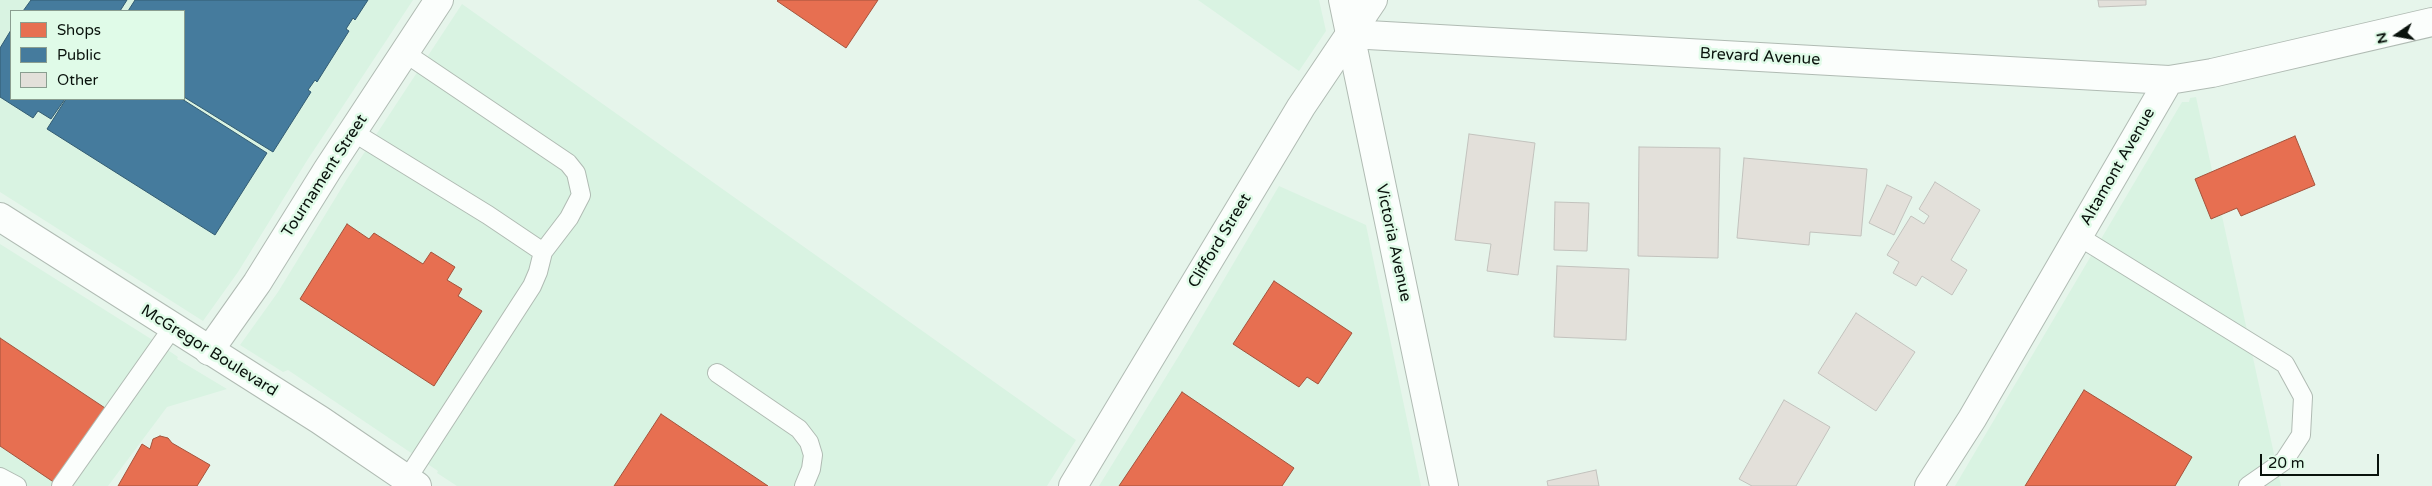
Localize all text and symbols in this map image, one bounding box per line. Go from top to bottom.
legend [10,10,185,100]
north arrow [2372,10,2422,60]
text: Shops [57,21,101,39]
text: N [2372,31,2391,45]
street label: Brevard Avenue [1699,44,1821,70]
text: Public [57,46,101,64]
text: Other [57,71,98,89]
street label: Altamont Avenue [2077,105,2159,229]
street label: Tournament Street [278,111,372,241]
street label: Victoria Avenue [1371,182,1415,304]
street label: Clifford Street [1184,190,1256,292]
street label: McGregor Boulevard [137,301,281,401]
scale bar [2262,444,2381,476]
text: 20 m [2268,454,2305,472]

